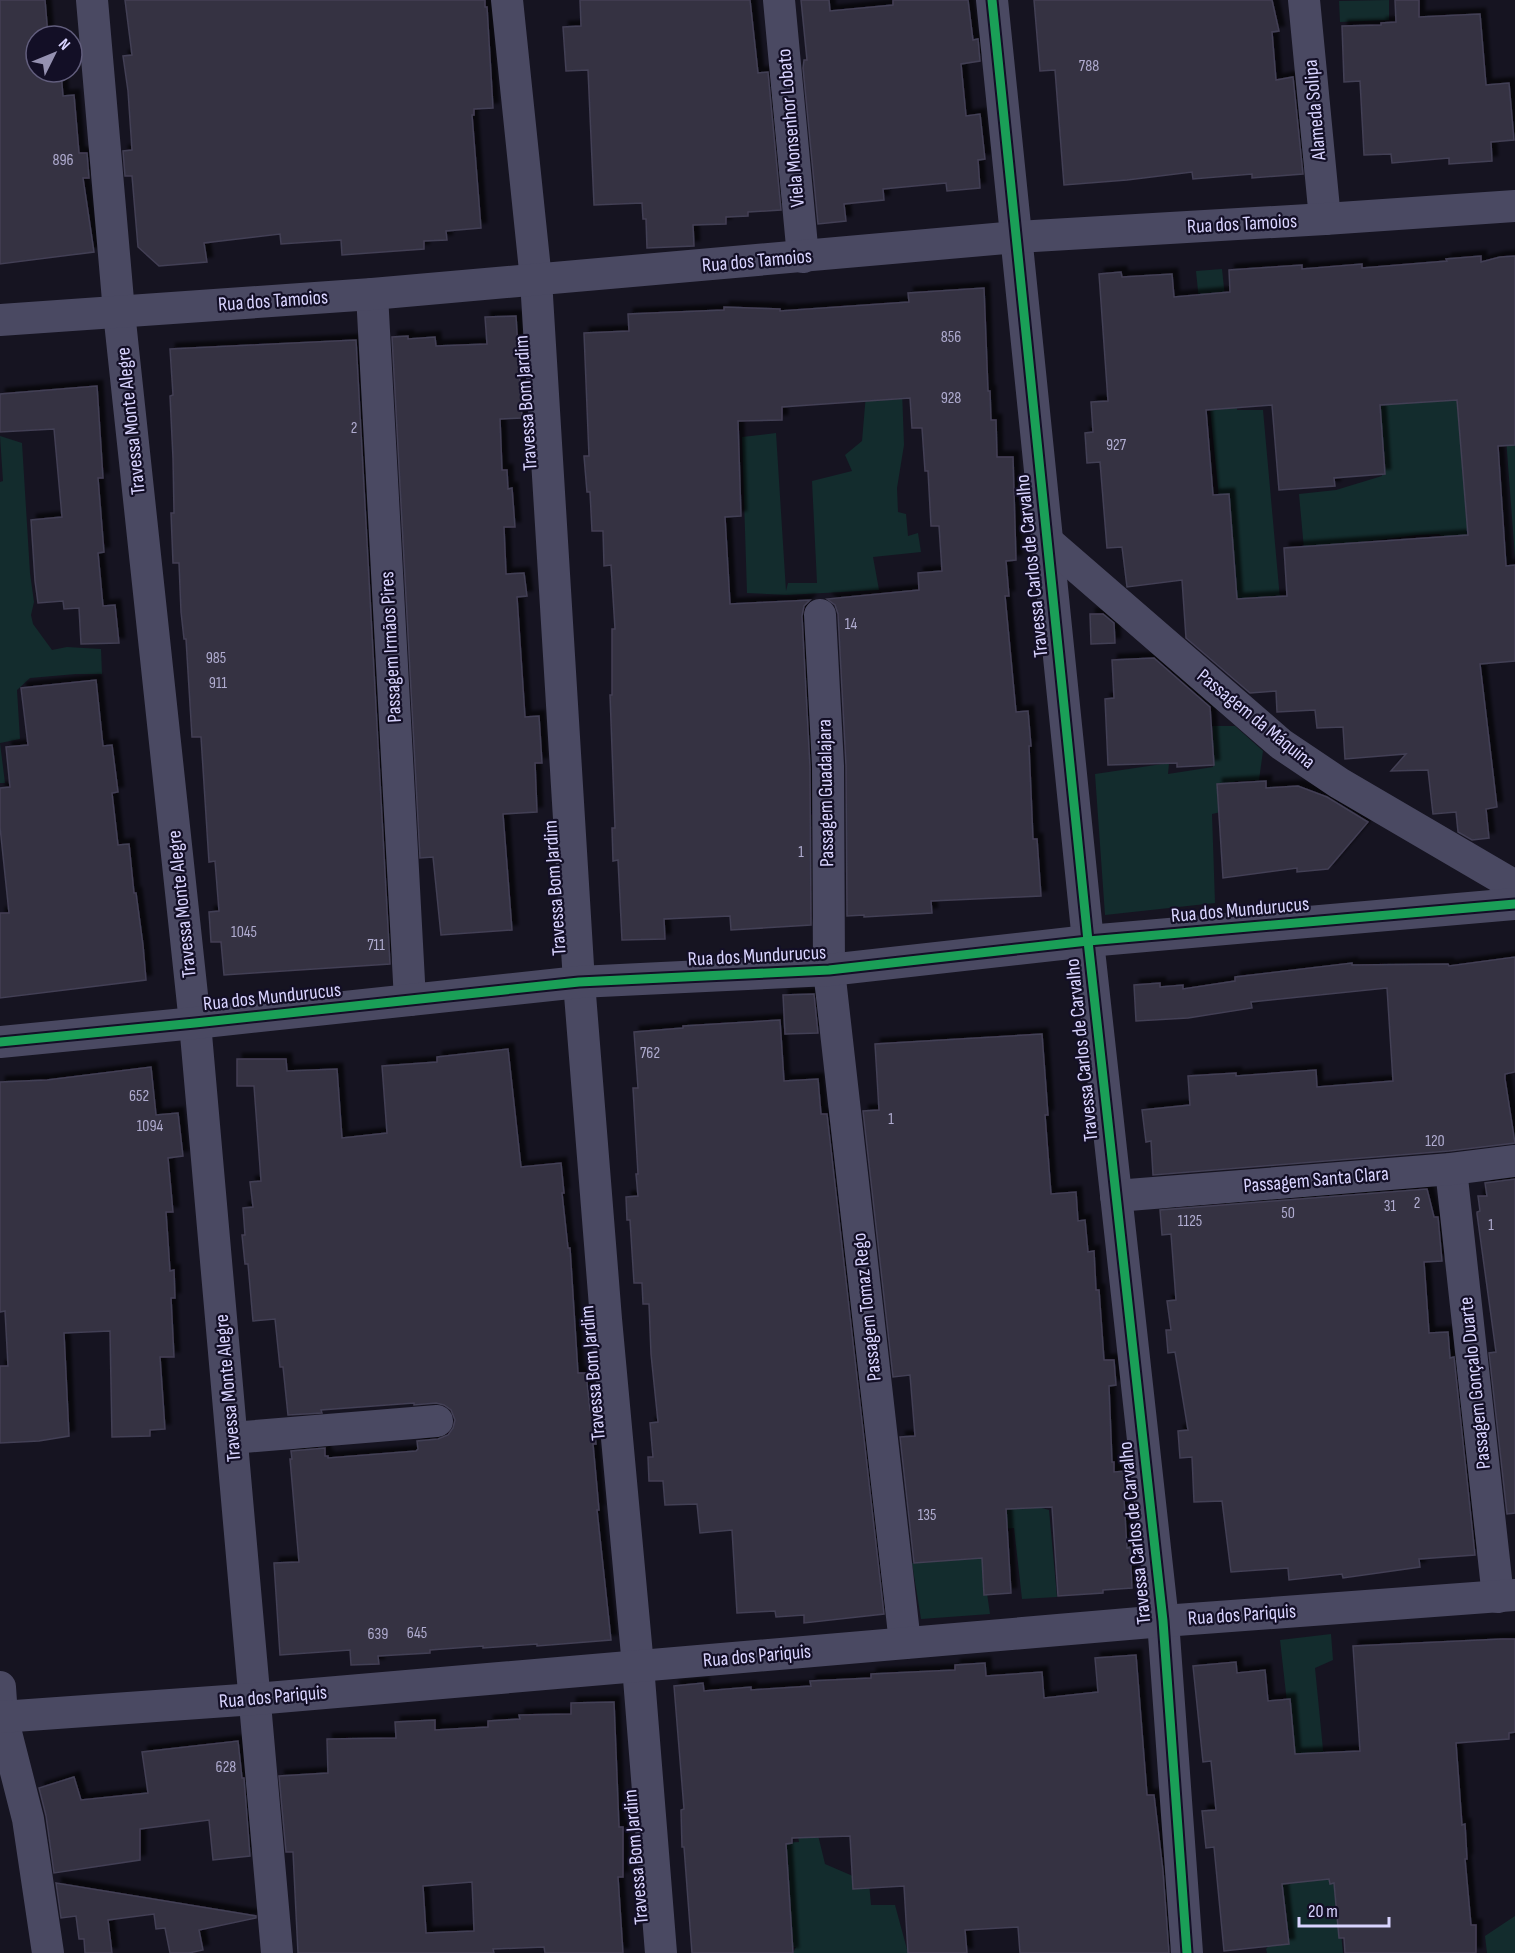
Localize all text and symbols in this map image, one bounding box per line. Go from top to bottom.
north arrow [24,24,84,84]
text: N [54,35,74,54]
street label: Viela Monsenhor Lobato [772,48,810,208]
house number: 788 [1079,57,1099,76]
street label: Alameda Solipa [1299,59,1331,162]
house number: 896 [52,151,74,170]
street label: Rua dos Tamoios [1186,209,1298,239]
street label: Rua dos Tamoios [701,244,813,278]
street label: Rua dos Tamoios [217,285,329,317]
house number: 856 [941,328,961,347]
street label: Travessa Bom Jardim [509,335,543,471]
street label: Travessa Monte Alegre [111,346,151,496]
house number: 928 [941,389,961,408]
house number: 2 [351,419,357,438]
house number: 927 [1106,436,1127,455]
street label: Travessa Carlos de Carvalho [1010,473,1054,659]
street label: Passagem Irmãos Pires [375,571,407,723]
house number: 14 [845,615,857,634]
house number: 985 [206,649,226,668]
street label: Passagem da Máquina [1192,664,1320,774]
house number: 911 [209,674,228,693]
street label: Passagem Guadalajara [813,719,839,867]
street label: Travessa Bom Jardim [538,820,572,956]
street label: Travessa Monte Alegre [162,829,202,979]
house number: 1 [798,843,804,862]
street label: Rua dos Mundurucus [1170,892,1310,928]
house number: 1045 [231,923,257,942]
house number: 711 [367,936,385,955]
street label: Rua dos Mundurucus [687,940,827,972]
street label: Travessa Carlos de Carvalho [1060,957,1104,1143]
street label: Rua dos Mundurucus [202,978,342,1016]
house number: 762 [640,1044,660,1063]
house number: 652 [129,1087,149,1106]
house number: 1 [888,1110,894,1129]
house number: 1094 [137,1117,164,1136]
house number: 120 [1425,1132,1445,1151]
street label: Passagem Santa Clara [1242,1162,1390,1198]
house number: 2 [1414,1194,1420,1213]
house number: 31 [1384,1197,1397,1216]
house number: 50 [1281,1204,1295,1223]
house number: 1125 [1178,1212,1202,1231]
house number: 1 [1488,1216,1494,1235]
street label: Passagem Tomaz Rego [847,1232,887,1382]
street label: Passagem Gonçalo Duarte [1454,1296,1496,1470]
street label: Travessa Bom Jardim [575,1304,611,1442]
street label: Travessa Monte Alegre [210,1313,246,1463]
street label: Travessa Carlos de Carvalho [1113,1440,1157,1626]
house number: 135 [918,1506,936,1525]
street label: Rua dos Pariquis [1187,1599,1297,1631]
house number: 645 [407,1624,427,1643]
house number: 639 [368,1625,388,1644]
street label: Rua dos Pariquis [702,1639,812,1673]
street label: Rua dos Pariquis [218,1680,328,1714]
house number: 628 [216,1758,236,1777]
street label: Travessa Bom Jardim [618,1788,654,1926]
scale bar [1299,1890,1389,1928]
text: 20 m [1308,1901,1338,1922]

